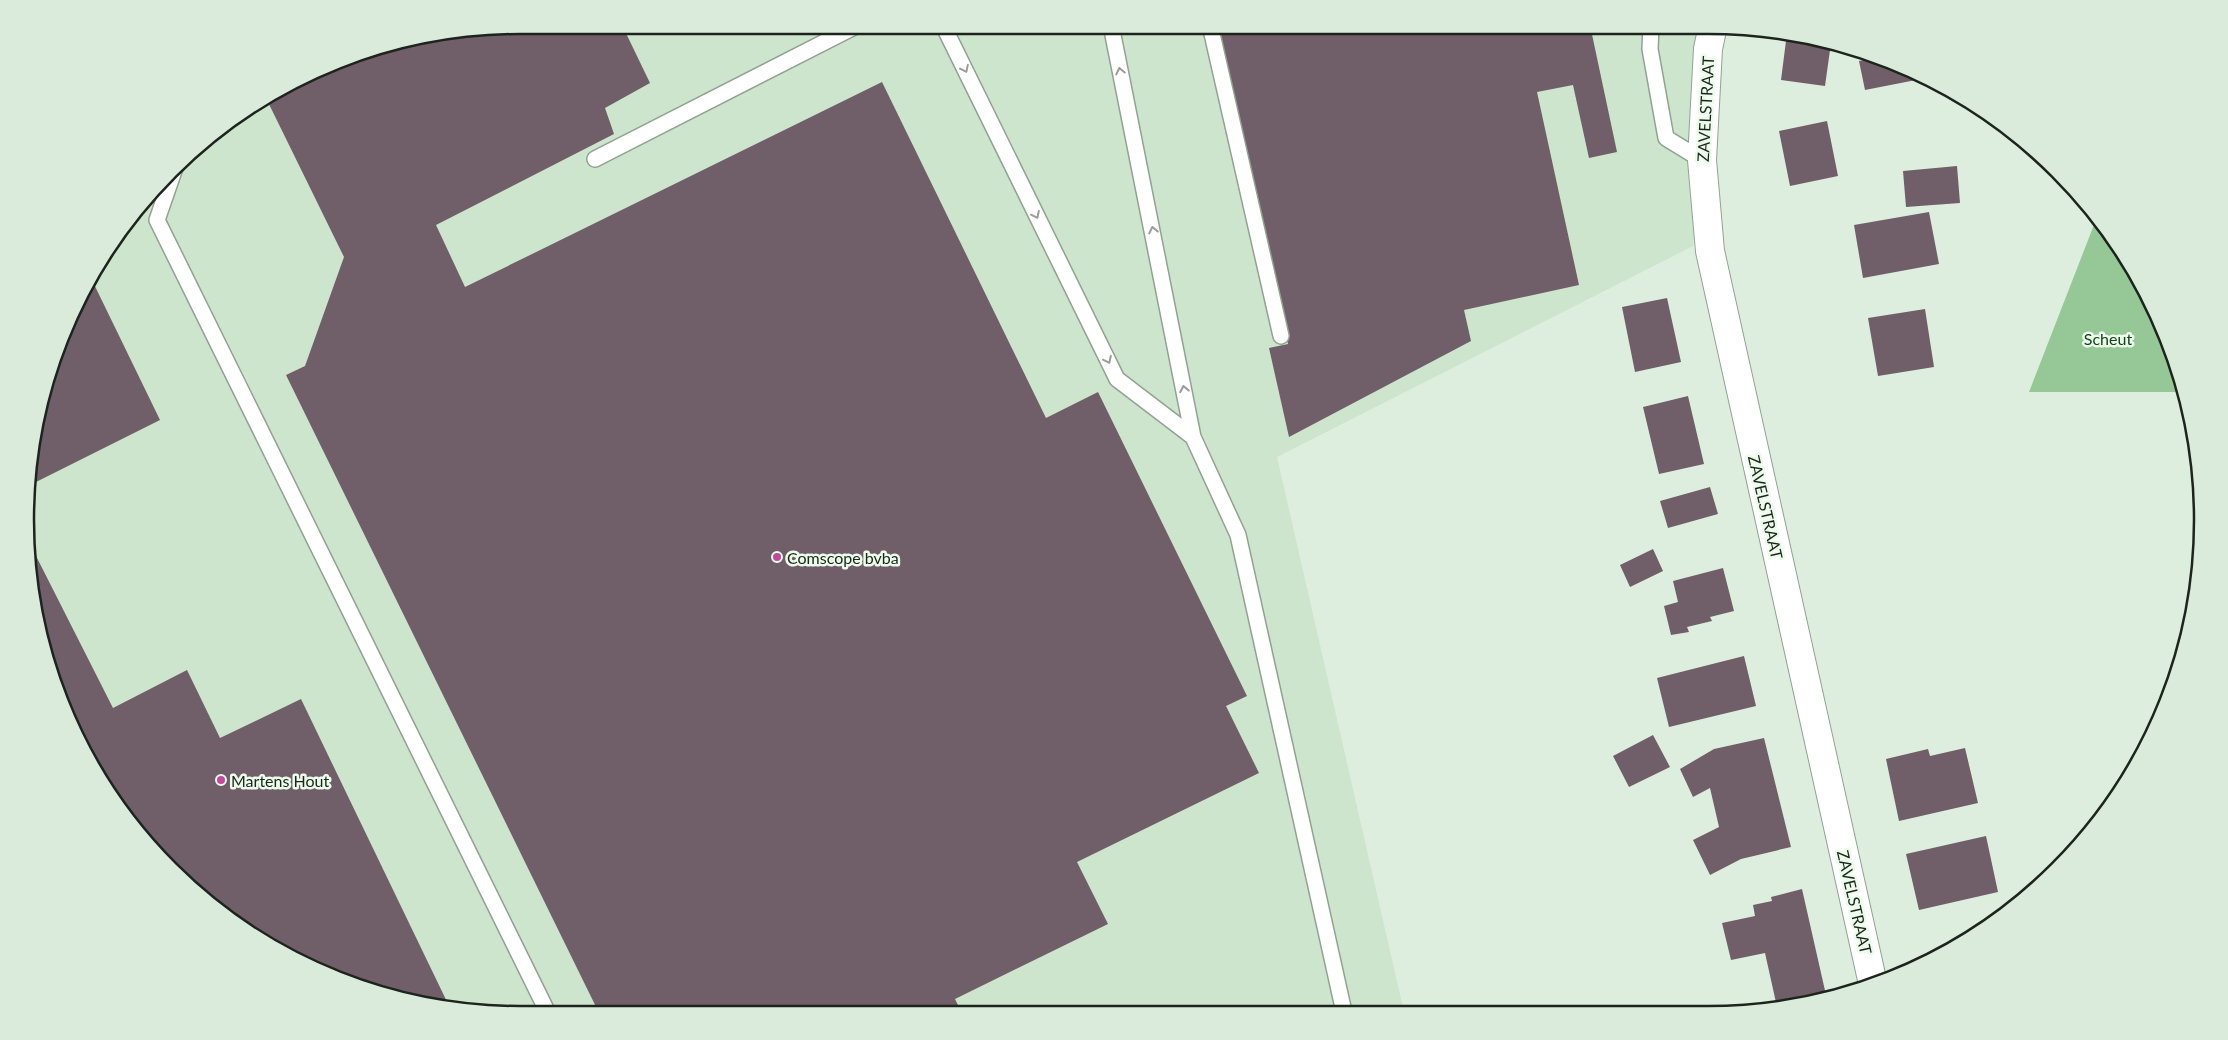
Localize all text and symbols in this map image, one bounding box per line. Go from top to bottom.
street label: ZAVELSTRAAT [1693,55,1717,162]
one-way arrow [959,64,969,73]
one-way arrow [1115,66,1126,75]
one-way arrow [1030,209,1040,218]
one-way arrow [1148,225,1158,234]
park label: Scheut [2084,329,2132,348]
one-way arrow [1102,355,1112,364]
one-way arrow [1180,385,1190,394]
street label: ZAVELSTRAAT [1745,453,1787,561]
place label: Comscope bvba [787,548,899,567]
marker: Comscope bvba [771,551,783,563]
place label: Martens Hout [231,771,329,790]
marker: Martens Hout [215,774,227,786]
street label: ZAVELSTRAAT [1834,848,1876,956]

